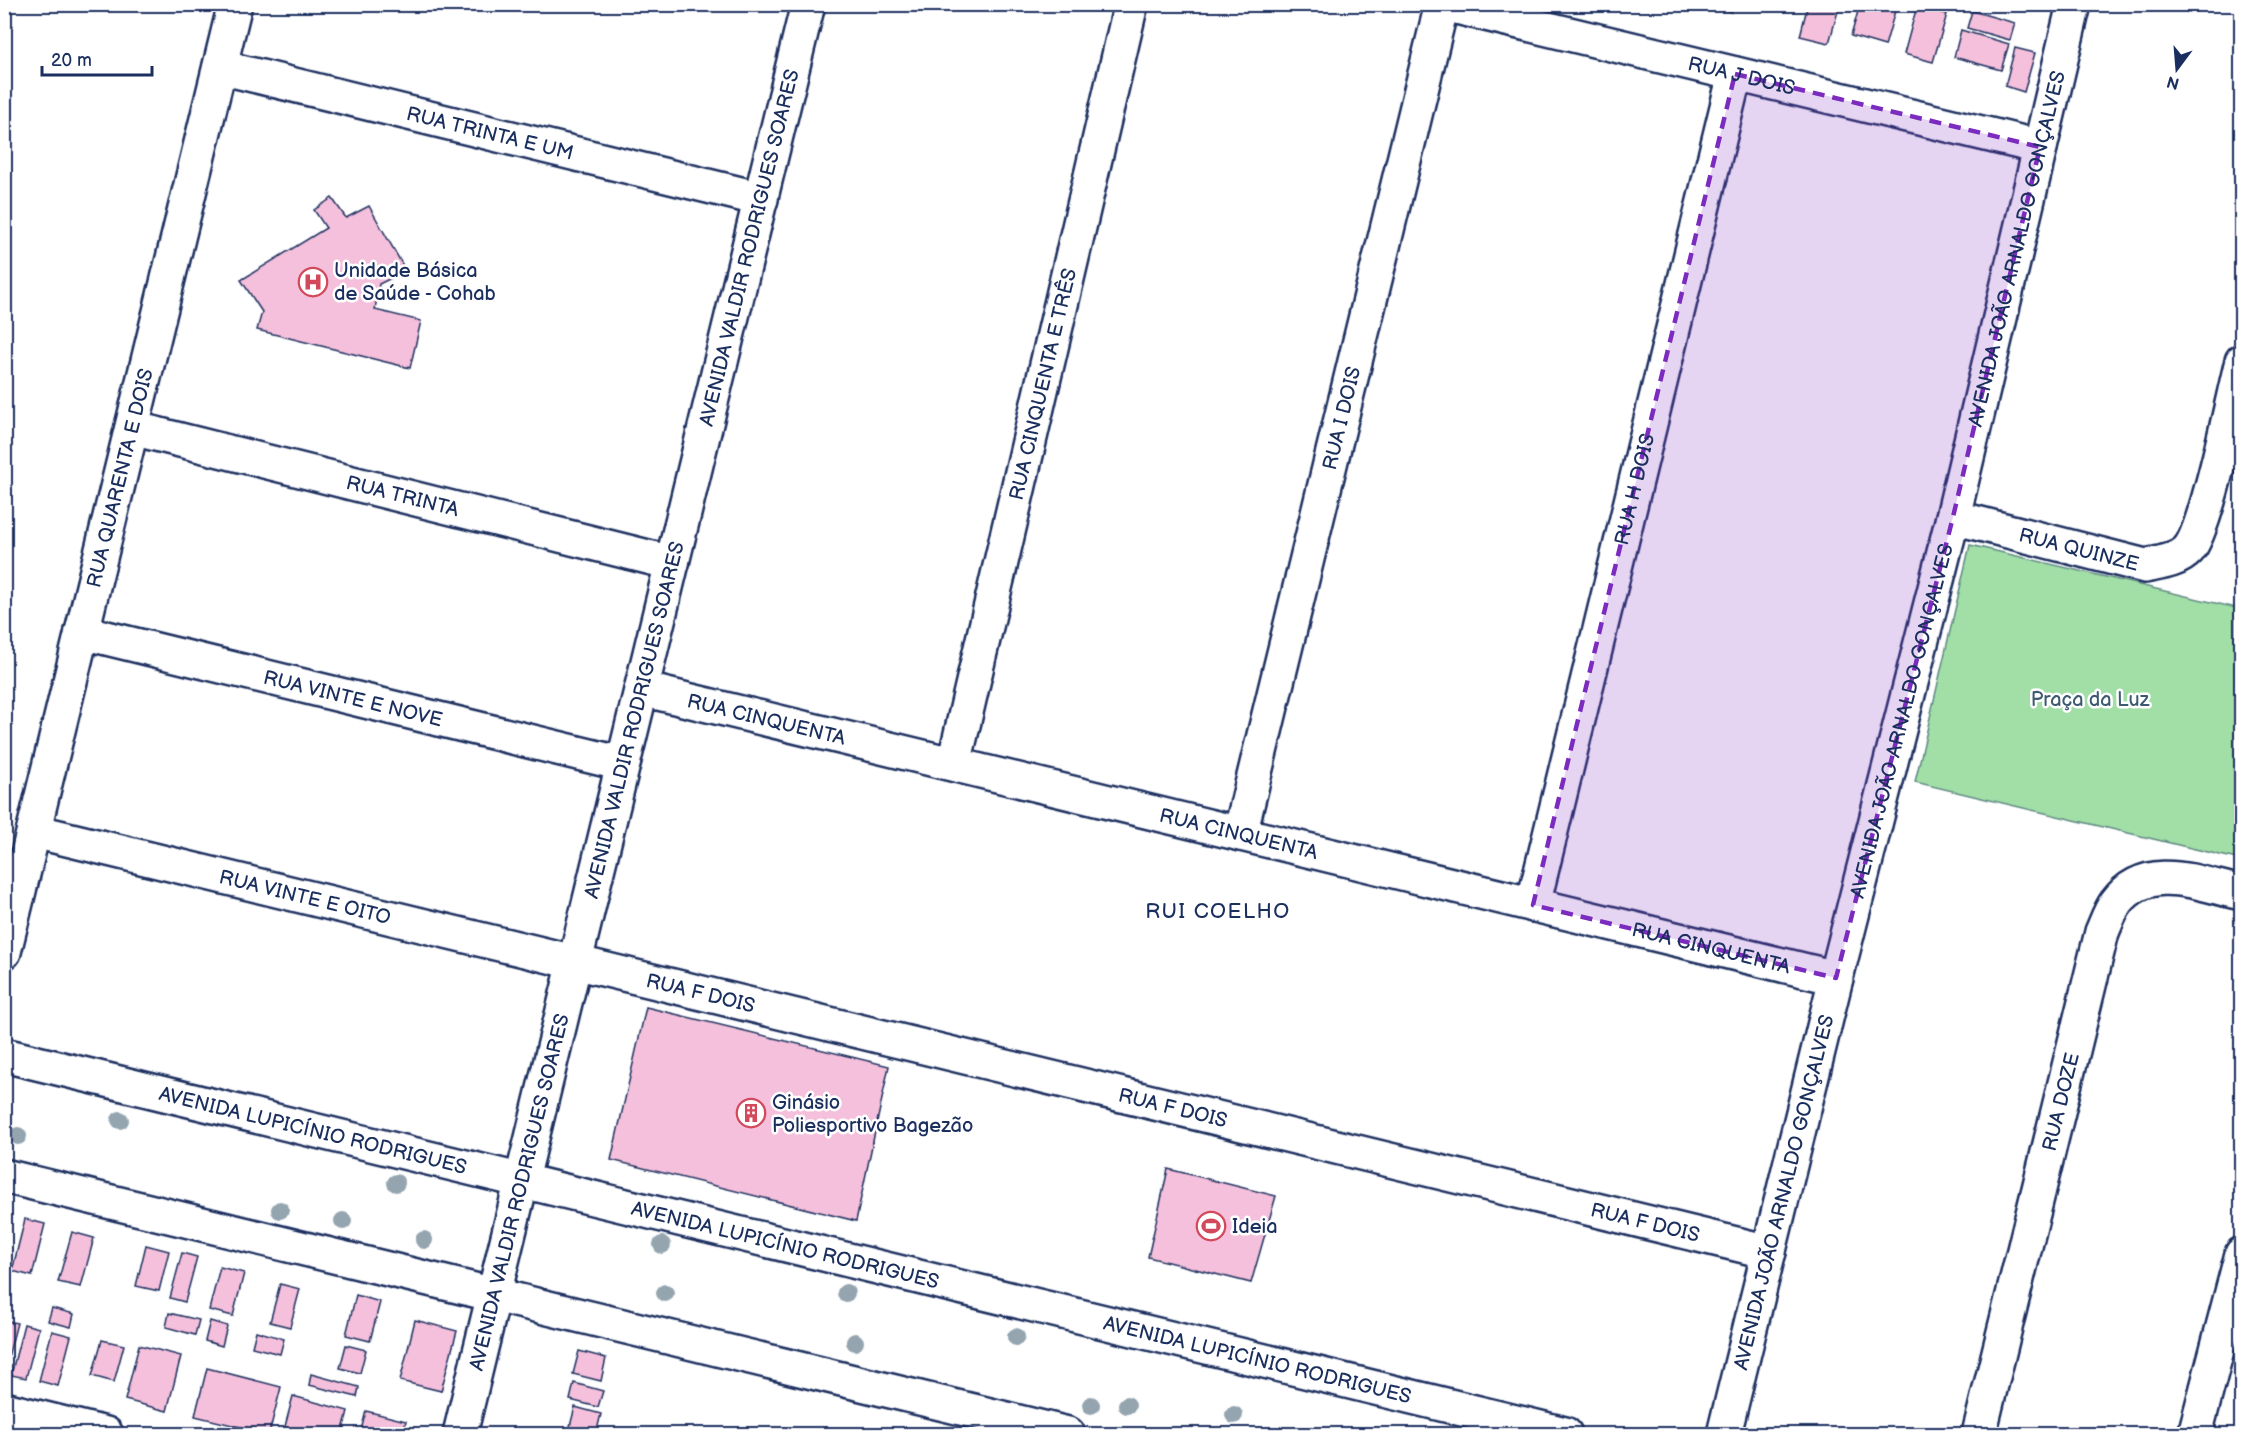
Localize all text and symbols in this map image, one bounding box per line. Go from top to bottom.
scale bar [42,39,152,77]
north arrow [2147,39,2207,99]
text: 20 m [51,50,92,71]
street label: RUA J DOIS [1685,52,1797,101]
street label: AVENIDA VALDIR RODRIGUES SOARES [695,67,805,429]
street label: AVENIDA JOÃO ARNALDO GONÇALVES [1964,69,2071,429]
text: N [2165,71,2182,93]
street label: RUA TRINTA E UM [404,102,576,166]
place label: Unidade Básica de Saúde - Cohab [334,259,496,306]
hospital icon: Unidade Básica de Saúde - Cohab [297,266,329,298]
street label: RUA CINQUENTA E TRÊS [1005,266,1082,503]
street label: RUA I DOIS [1318,364,1366,472]
street label: RUA QUARENTA E DOIS [82,366,159,590]
street label: RUA H DOIS [1610,431,1660,548]
street label: RUA TRINTA [344,471,462,522]
street label: RUA QUINZE [2016,523,2141,577]
street label: AVENIDA VALDIR RODRIGUES SOARES [580,539,690,901]
street label: AVENIDA JOÃO ARNALDO GONÇALVES [1846,541,1959,901]
street label: RUA VINTE E NOVE [261,666,445,733]
park label: Praça da Luz [2031,688,2150,712]
street label: RUA CINQUENTA [685,689,849,751]
street label: RUA CINQUENTA [1157,804,1321,865]
street label: RUA VINTE E OITO [217,865,393,930]
district label: RUI COELHO [1145,899,1291,924]
street label: RUA CINQUENTA [1629,918,1793,980]
street label: RUA F DOIS [644,969,757,1019]
street label: AVENIDA VALDIR RODRIGUES SOARES [465,1012,575,1373]
street label: AVENIDA JOÃO ARNALDO GONÇALVES [1729,1012,1840,1372]
street label: RUA DOZE [2038,1050,2085,1154]
street label: AVENIDA LUPICÍNIO RODRIGUES [157,1082,469,1180]
street label: RUA F DOIS [1116,1084,1230,1133]
place label: Ginásio Poliesportivo Bagezão [772,1091,973,1138]
building icon: Ginásio Poliesportivo Bagezão [735,1097,767,1129]
street label: AVENIDA LUPICÍNIO RODRIGUES [629,1197,941,1295]
street label: RUA F DOIS [1588,1198,1702,1248]
sports icon: Ideia [1195,1210,1227,1242]
place label: Ideia [1232,1215,1278,1239]
street label: AVENIDA LUPICÍNIO RODRIGUES [1101,1311,1414,1409]

